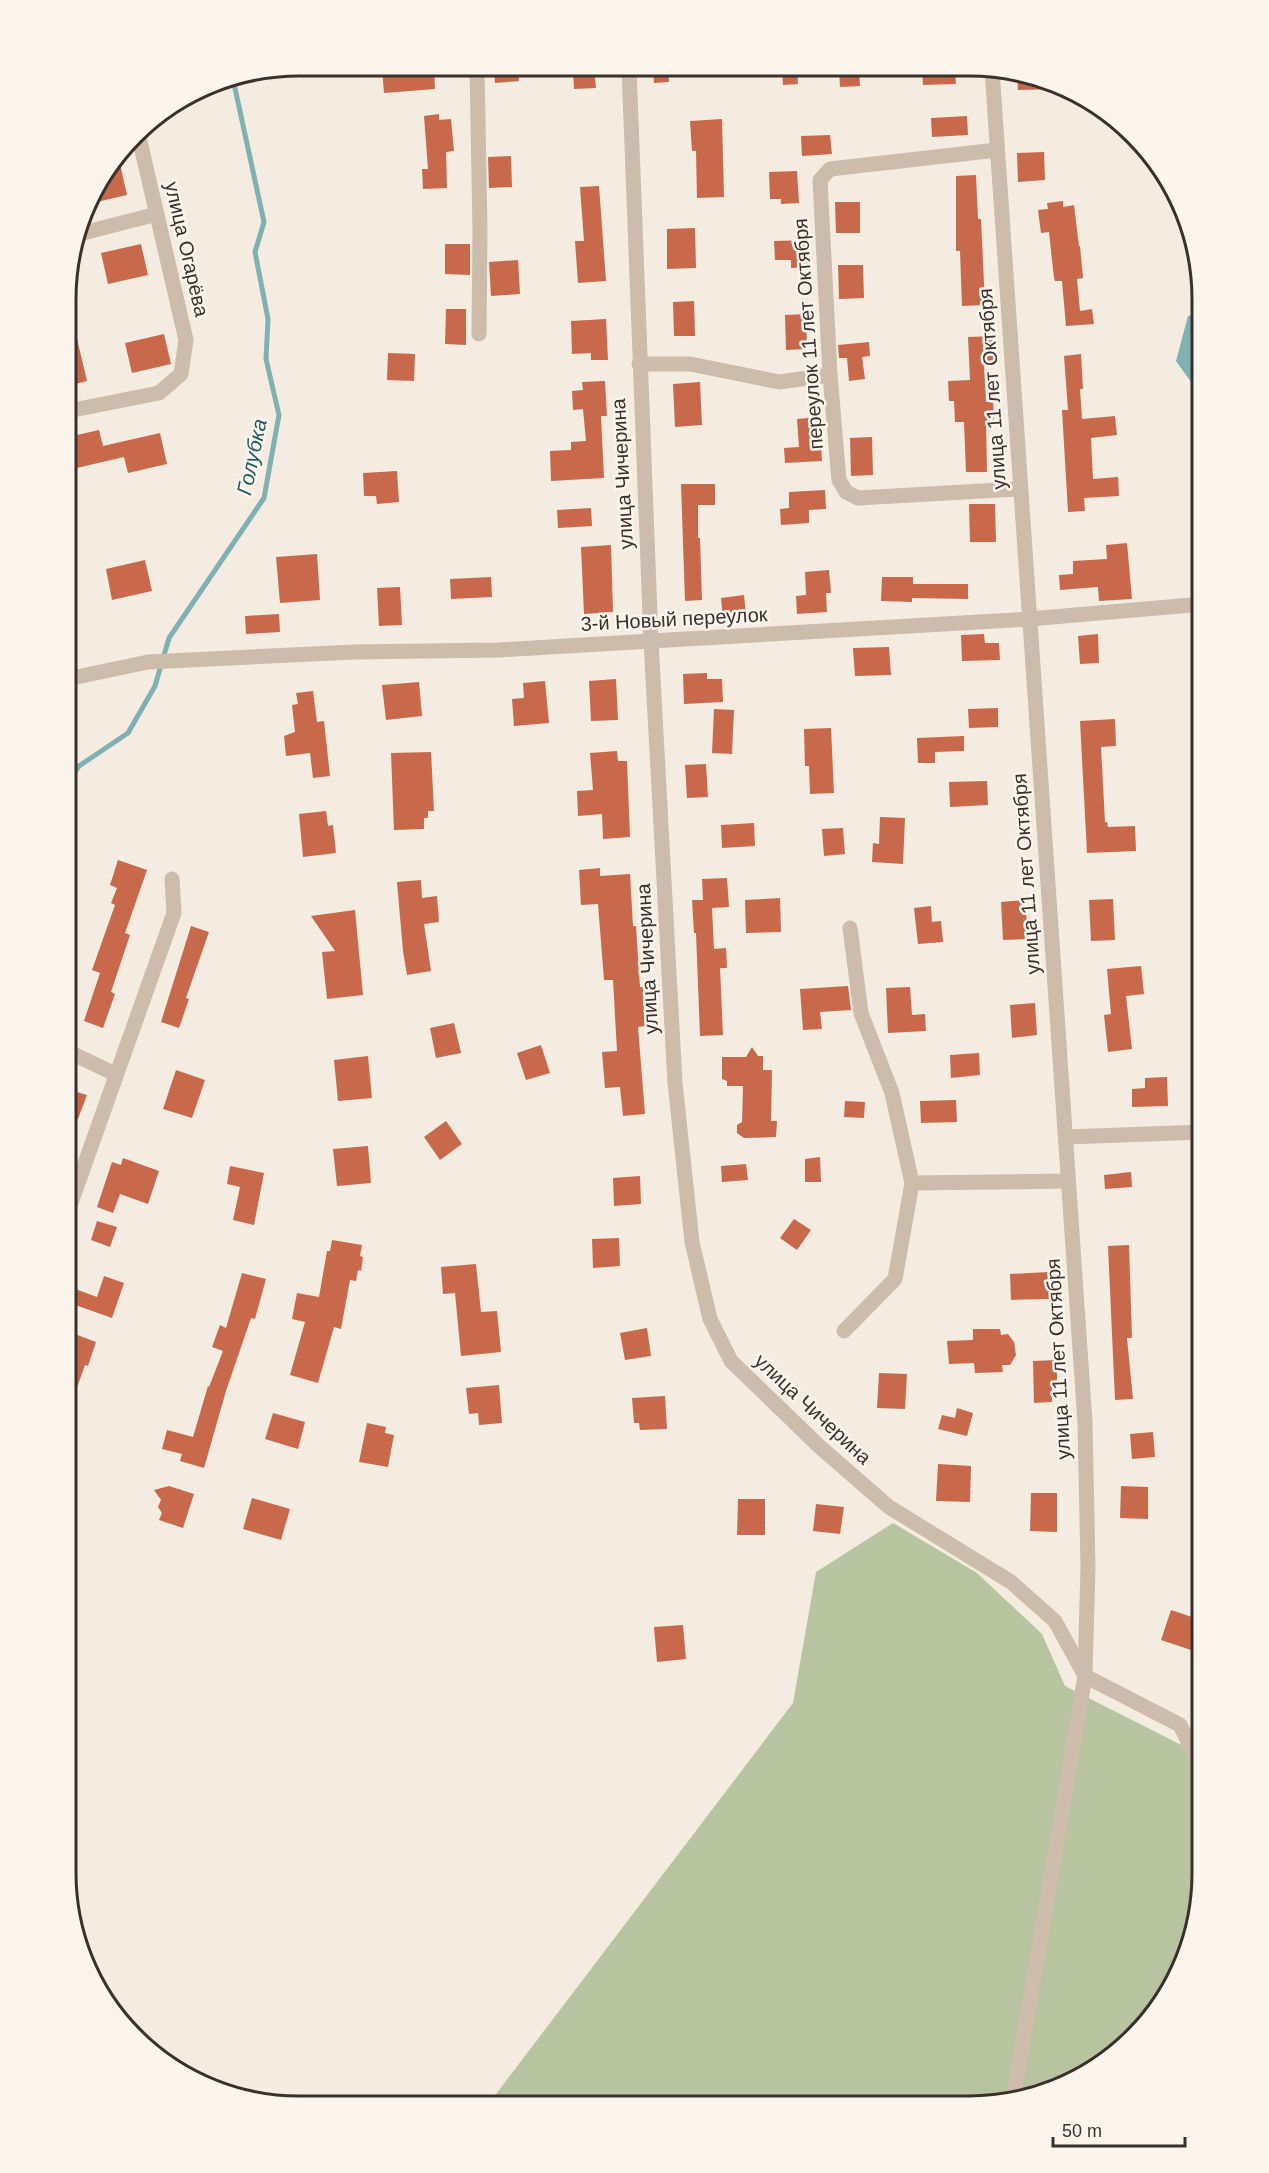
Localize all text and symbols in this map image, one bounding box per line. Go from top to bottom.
street label: улица Огарёва [161,179,213,319]
street label: переулок 11 лет Октября [789,218,827,450]
street label: улица 11 лет Октября [974,288,1010,490]
street label: улица Чичерина [607,397,637,550]
water label: Голубка [232,417,271,497]
street label: 3-й Новый переулок [580,603,768,635]
street label: улица 11 лет Октября [1008,773,1044,975]
street label: улица Чичерина [632,882,662,1035]
street label: улица 11 лет Октября [1042,1258,1074,1460]
street label: улица Чичерина [750,1349,876,1469]
scale bar [1053,2110,1185,2148]
text: 50 m [1062,2121,1102,2141]

